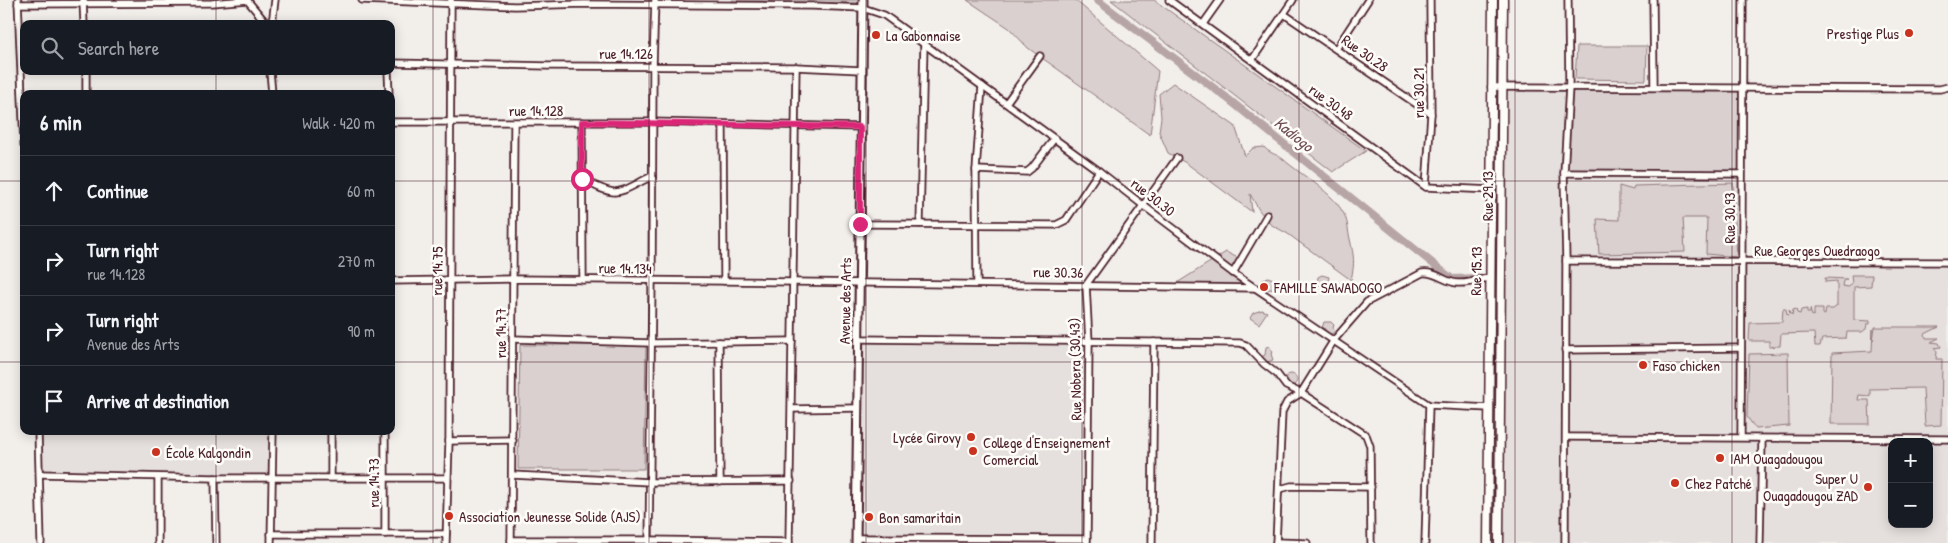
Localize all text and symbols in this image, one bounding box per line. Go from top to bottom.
search box [20,20,395,75]
place label: Prestige Plus [1827,23,1899,44]
place label: La Gabonnaise [886,25,961,46]
marker: Prestige Plus [1903,27,1915,39]
marker: La Gabonnaise [870,29,882,41]
street label: Rue 30.28 [1338,29,1392,77]
icon: search [38,34,66,62]
text: Search here [78,35,159,61]
street label: rue 14.126 [599,43,653,64]
street label: rue 30.21 [1408,68,1429,118]
street label: rue 30.48 [1305,79,1357,125]
street label: rue 14.128 [509,100,563,121]
text: 6 min [40,108,82,137]
water label: Kadiogo [1270,111,1319,158]
text: Walk · 420 m [302,112,375,134]
route start [571,168,594,191]
street label: Rue 29.13 [1477,171,1498,221]
street label: rue 30.30 [1126,173,1180,221]
icon: ahead [40,177,68,205]
text: Continue [87,178,148,204]
text: 60 m [347,180,375,202]
street label: Rue 30.93 [1719,192,1740,244]
route end [849,213,872,236]
text: Turn right [87,237,158,263]
street label: Rue Georges Ouedraogo [1754,240,1880,261]
street label: rue 14.75 [426,246,448,296]
street label: Rue 15.13 [1465,246,1487,296]
icon: right [40,247,68,275]
text: 270 m [338,250,375,272]
street label: rue 14.134 [598,257,652,279]
street label: Avenue des Arts [834,257,856,344]
street label: rue 30.36 [1033,261,1083,283]
text: rue 14.128 [87,263,145,285]
place label: FAMILLE SAWADOGO [1273,277,1382,298]
marker: FAMILLE SAWADOGO [1258,281,1270,293]
text: Turn right [87,307,158,333]
street label: rue 14.77 [490,308,511,358]
icon: right [40,317,68,345]
street label: Rue Nobera (30.43) [1064,317,1086,421]
text: 90 m [347,320,375,342]
text: Avenue des Arts [87,333,179,355]
place label: Faso chicken [1652,355,1720,376]
marker: Faso chicken [1637,359,1649,371]
icon: arrive [40,387,68,415]
text: Arrive at destination [87,388,229,414]
place label: Lycée Girovy [893,427,961,448]
marker: Lycée Girovy [965,431,977,443]
place label: College d'Enseignement Comercial [983,432,1111,470]
map controls [1888,438,1933,528]
button: + [1888,438,1933,483]
place label: École Kalgondin [166,442,251,463]
marker: College d'Enseignement Comercial [967,445,979,457]
marker: École Kalgondin [150,446,162,458]
place label: IAM Ouagadougou [1730,448,1823,469]
marker: IAM Ouagadougou [1714,452,1726,464]
street label: rue 14.73 [363,458,384,508]
place label: Super U Ouagadougou ZAD [1763,468,1859,506]
place label: Chez Patché [1685,473,1752,494]
marker: Chez Patché [1669,477,1681,489]
marker: Super U Ouagadougou ZAD [1862,481,1874,493]
button: − [1888,483,1933,528]
place label: Association Jeunesse Solide (AJS) [459,506,641,527]
place label: Bon samaritain [879,507,961,528]
marker: Association Jeunesse Solide (AJS) [443,510,455,522]
marker: Bon samaritain [863,511,875,523]

